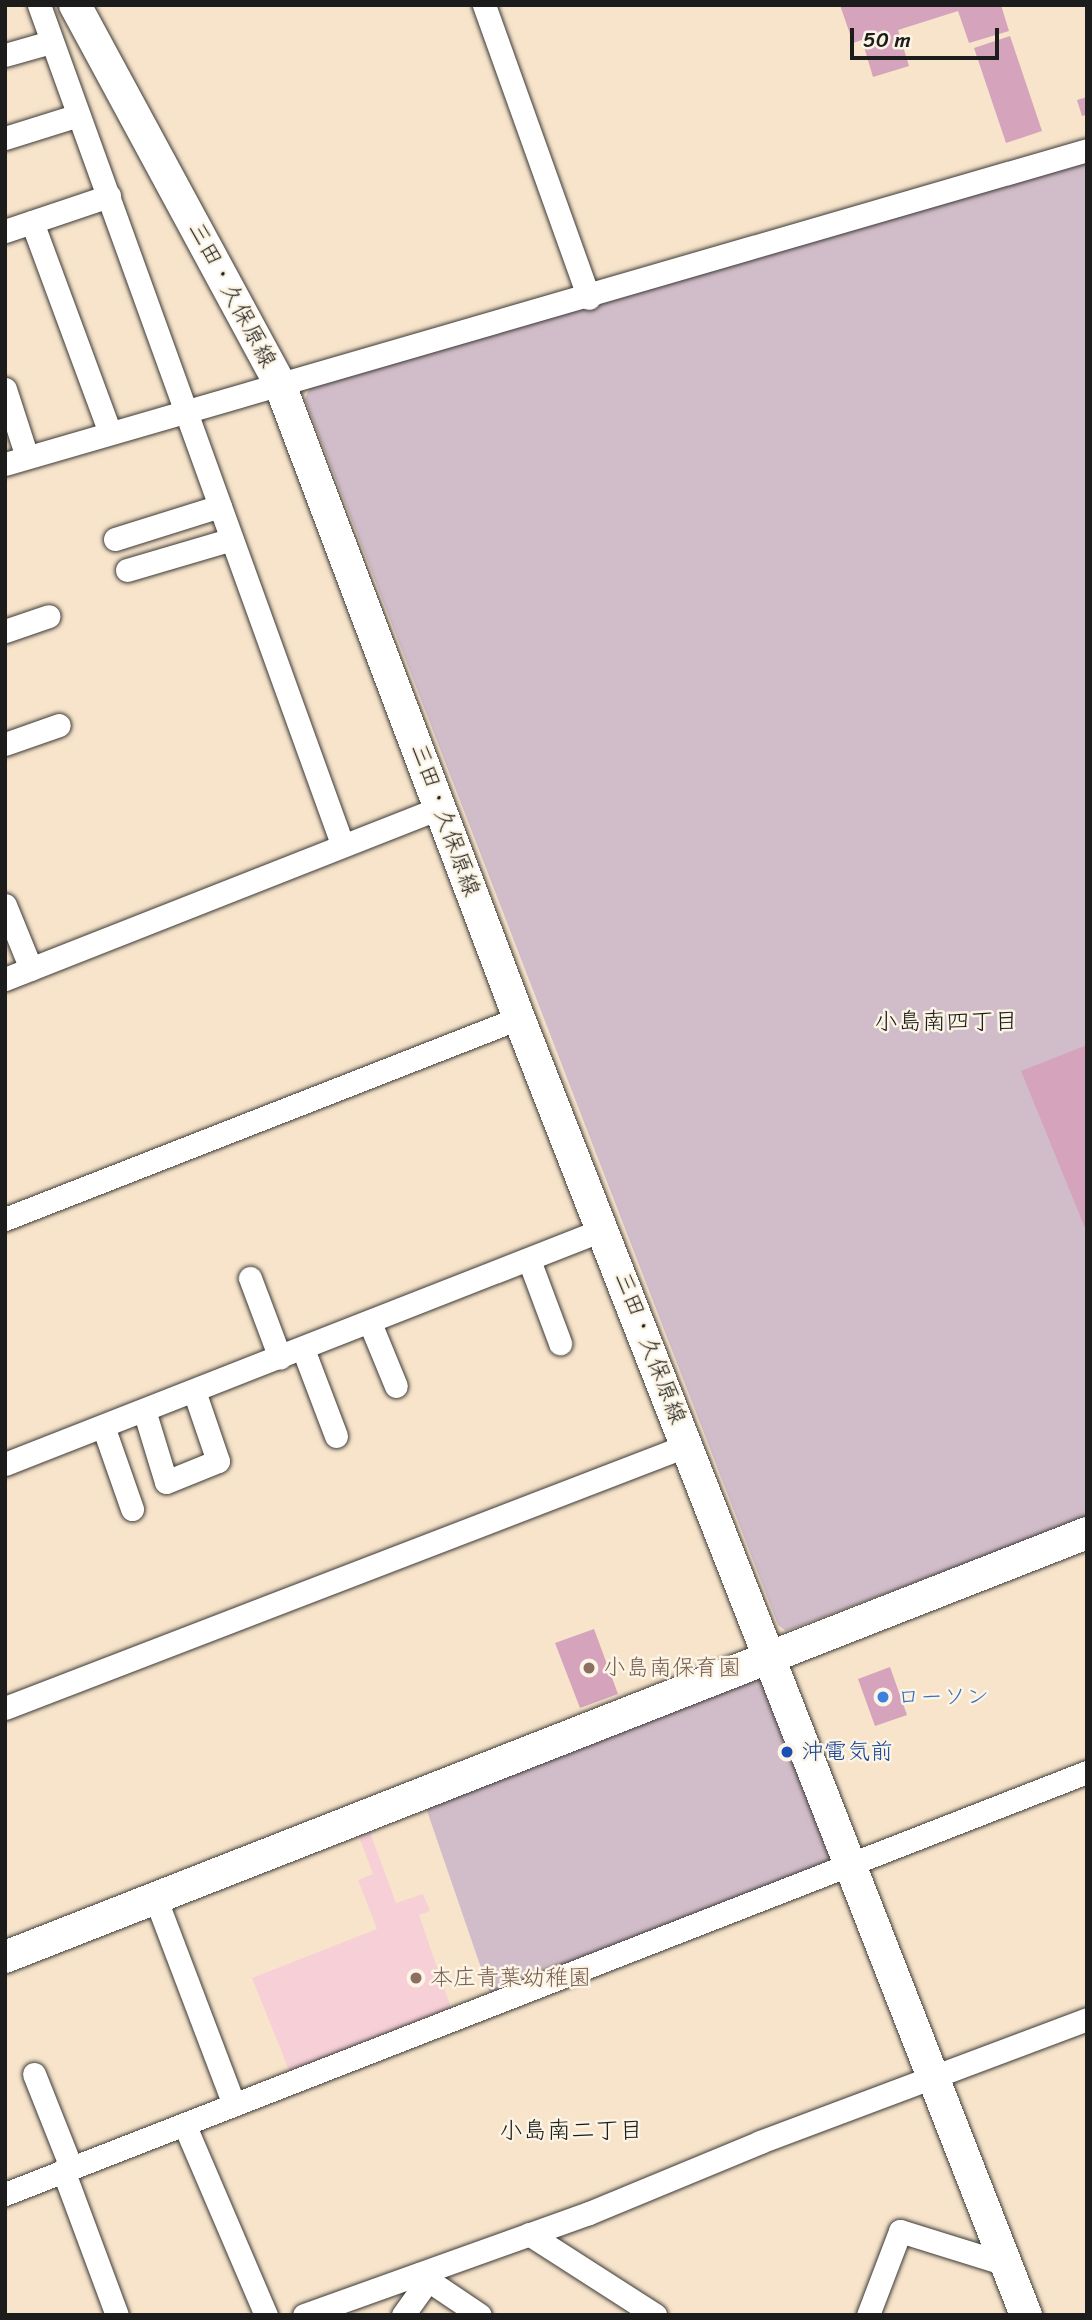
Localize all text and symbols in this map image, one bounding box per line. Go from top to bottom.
scale bar [854,14,1003,58]
text: 50 m [863,21,911,59]
street label: 三田・久保原線 [182,217,282,373]
street label: 三田・久保原線 [404,740,486,900]
district label: 小島南四丁目 [874,1008,1018,1036]
street label: 三田・久保原線 [608,1268,692,1428]
place label: 小島南保育園 [603,1654,741,1682]
marker: 小島南保育園 [581,1660,597,1676]
place label: ローソン [897,1683,989,1711]
marker: ローソン [875,1689,891,1705]
place label: 沖電気前 [801,1738,893,1766]
marker: 沖電気前 [779,1744,795,1760]
place label: 本庄青葉幼稚園 [430,1964,591,1992]
marker: 本庄青葉幼稚園 [408,1970,424,1986]
district label: 小島南二丁目 [499,2117,643,2145]

